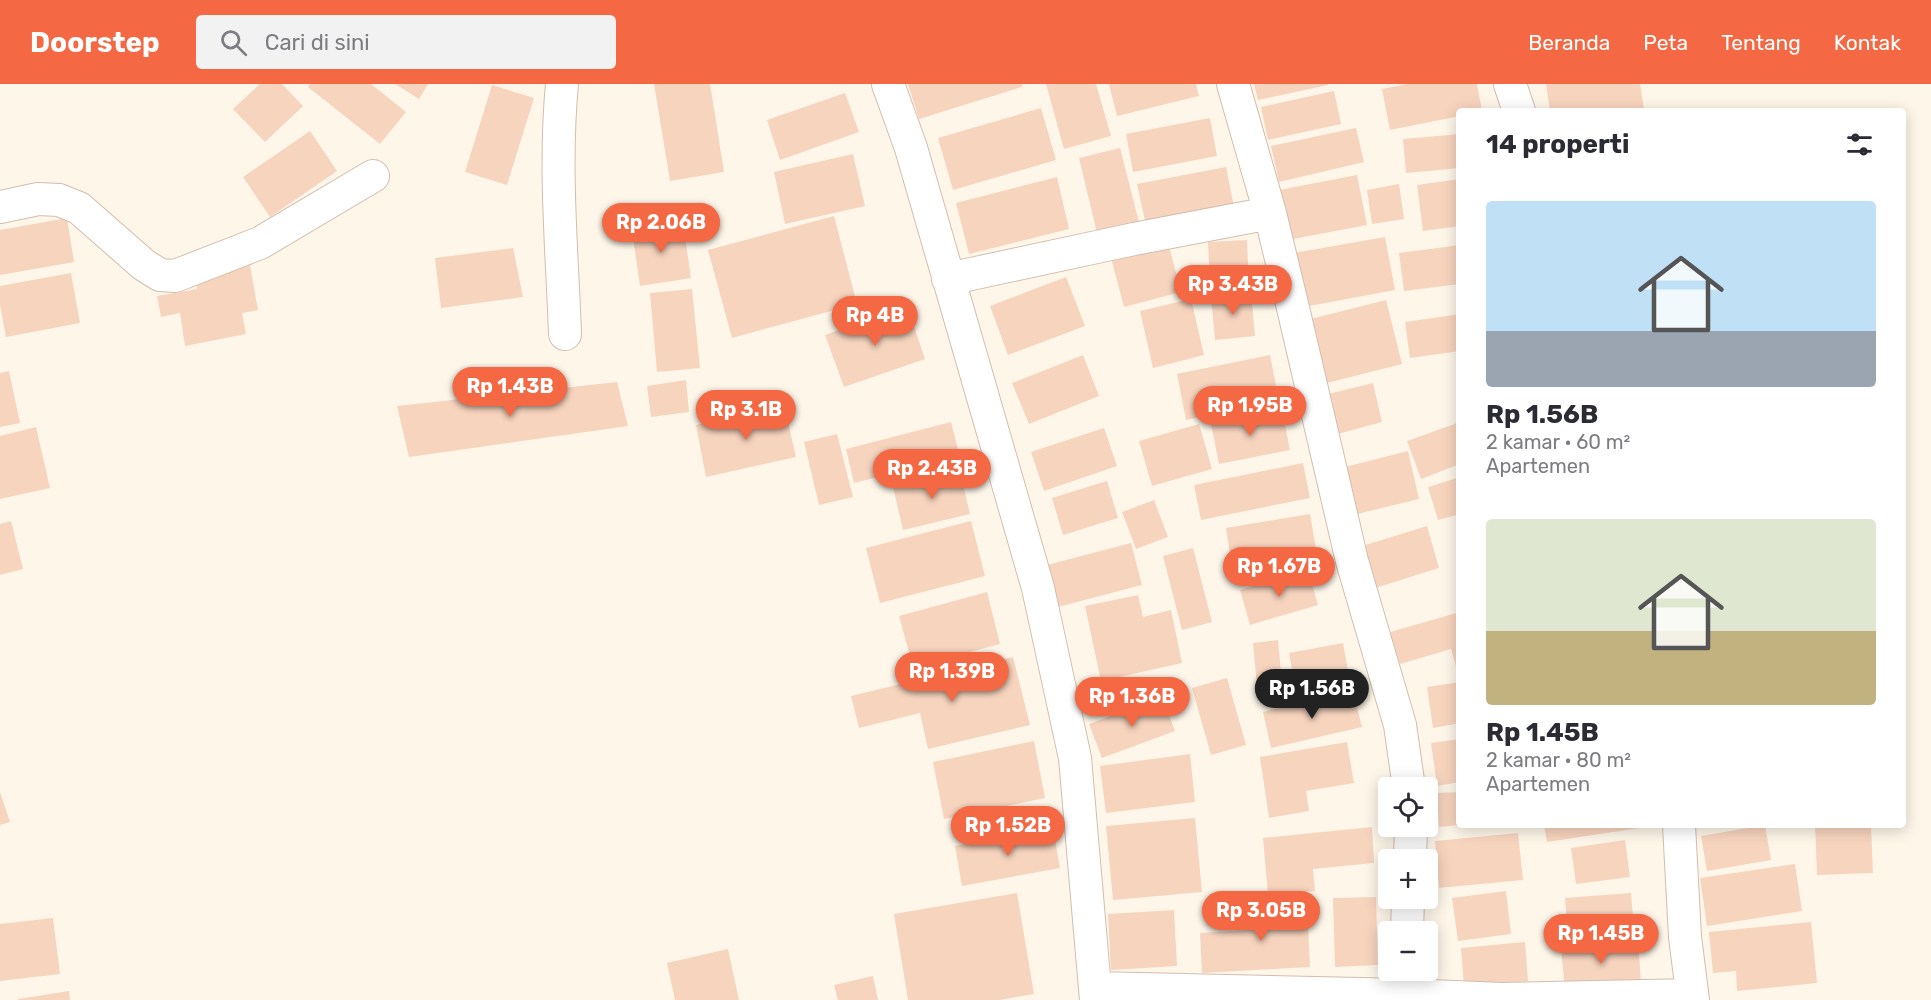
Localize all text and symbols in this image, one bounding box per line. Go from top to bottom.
search box [196,15,616,69]
text: Doorstep [30,26,160,59]
icon: search [217,26,250,59]
text: Cari di sini [265,29,370,56]
text: Beranda [1528,30,1610,55]
text: Peta [1643,30,1688,55]
text: Tentang [1721,30,1801,55]
text: Kontak [1834,30,1901,55]
icon: filters [1843,128,1876,161]
text: 14 properti [1486,129,1629,160]
pin: Rp 2.06B [599,203,723,254]
text: Rp 2.06B [616,210,706,234]
icon: home [1627,240,1735,348]
pin: Rp 3.43B [1171,265,1295,316]
text: Rp 3.43B [1188,272,1278,296]
pin: Rp 4B [833,296,917,347]
text: Rp 4B [846,303,904,327]
pin: Rp 1.43B [448,367,572,418]
text: Rp 1.43B [466,374,554,398]
pin: Rp 1.95B [1188,386,1312,437]
pin: Rp 3.1B [691,390,801,441]
text: Rp 1.95B [1207,393,1293,417]
text: Rp 3.1B [710,397,782,421]
text: Rp 1.56B [1486,399,1598,430]
text: 2 kamar · 60 m² [1486,430,1630,454]
pin: Rp 2.43B [870,449,994,500]
text: Apartemen [1486,454,1590,478]
text: Rp 2.43B [887,456,977,480]
pin: Rp 1.67B [1217,547,1341,598]
text: Rp 1.67B [1237,554,1321,578]
icon: home [1627,558,1735,666]
pin: Rp 1.39B [890,652,1014,703]
text: Rp 1.39B [909,659,995,683]
pin: Rp 1.56B [1250,669,1374,720]
text: Rp 1.56B [1269,676,1355,700]
pin: Rp 1.36B [1070,677,1194,728]
text: Rp 1.36B [1089,684,1175,708]
text: Rp 1.45B [1486,717,1599,748]
text: 2 kamar · 80 m² [1486,748,1631,772]
text: Apartemen [1486,772,1590,796]
map controls [1378,777,1438,981]
button: locate [1378,777,1438,837]
pin: Rp 1.52B [946,806,1070,857]
text: Rp 1.52B [965,813,1051,837]
button: + [1378,849,1438,909]
pin: Rp 3.05B [1199,891,1323,942]
text: Rp 3.05B [1216,898,1306,922]
pin: Rp 1.45B [1539,914,1663,965]
button: − [1378,921,1438,981]
text: Rp 1.45B [1558,921,1644,945]

